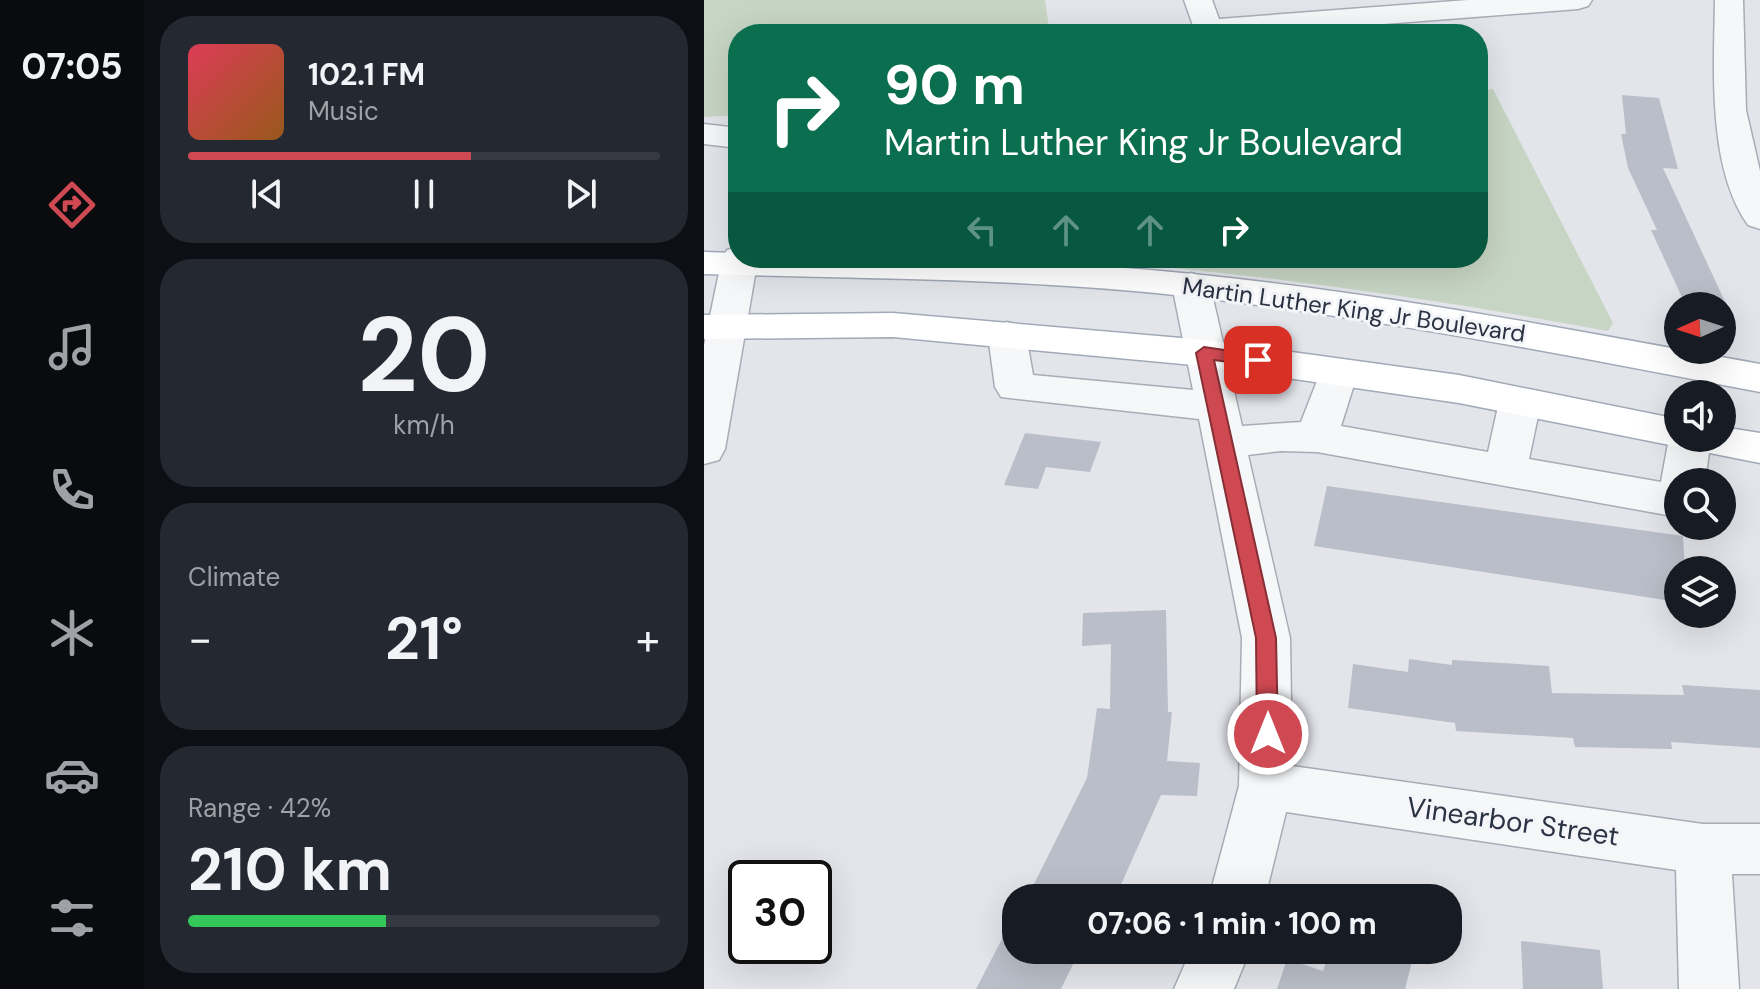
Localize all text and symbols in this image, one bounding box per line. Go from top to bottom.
text: 07:05 [21,43,123,90]
text: 90 m [884,48,1025,121]
text: 102.1 FM [308,55,425,94]
icon: right [752,56,856,160]
text: Music [308,94,379,128]
text: Martin Luther King Jr Boulevard [884,119,1403,166]
icon: previous [245,172,289,216]
icon: pause [402,172,446,216]
icon: next [559,172,603,216]
icon: directions [44,177,100,233]
icon: left [960,208,1004,252]
icon: ahead [1044,208,1088,252]
icon: ahead [1128,208,1172,252]
icon: right [1212,208,1256,252]
street label: Martin Luther King Jr Boulevard [1181,270,1528,349]
text: 20 [358,288,490,423]
north arrow [1664,292,1736,364]
map controls [1664,292,1736,628]
icon: music [44,319,100,375]
pin [1224,326,1292,394]
icon: arrive [1236,338,1280,382]
button: sound [1664,380,1736,452]
text: km/h [393,408,455,442]
icon: phone [44,462,100,518]
button: search [1664,468,1736,540]
button: layers [1664,556,1736,628]
text: Climate [188,560,280,594]
text: 21° [385,599,463,678]
icon: climate [44,605,100,661]
text: − [188,610,212,668]
text: + [636,610,660,668]
position arrow [1226,692,1310,776]
icon: car [44,747,100,803]
street label: Vinearbor Street [1404,788,1622,855]
text: Range · 42% [188,791,331,825]
text: 210 km [188,830,392,909]
speed limit sign: 30 [728,860,832,964]
icon: filters [44,890,100,946]
text: 07:06 · 1 min · 100 m [1087,904,1377,943]

